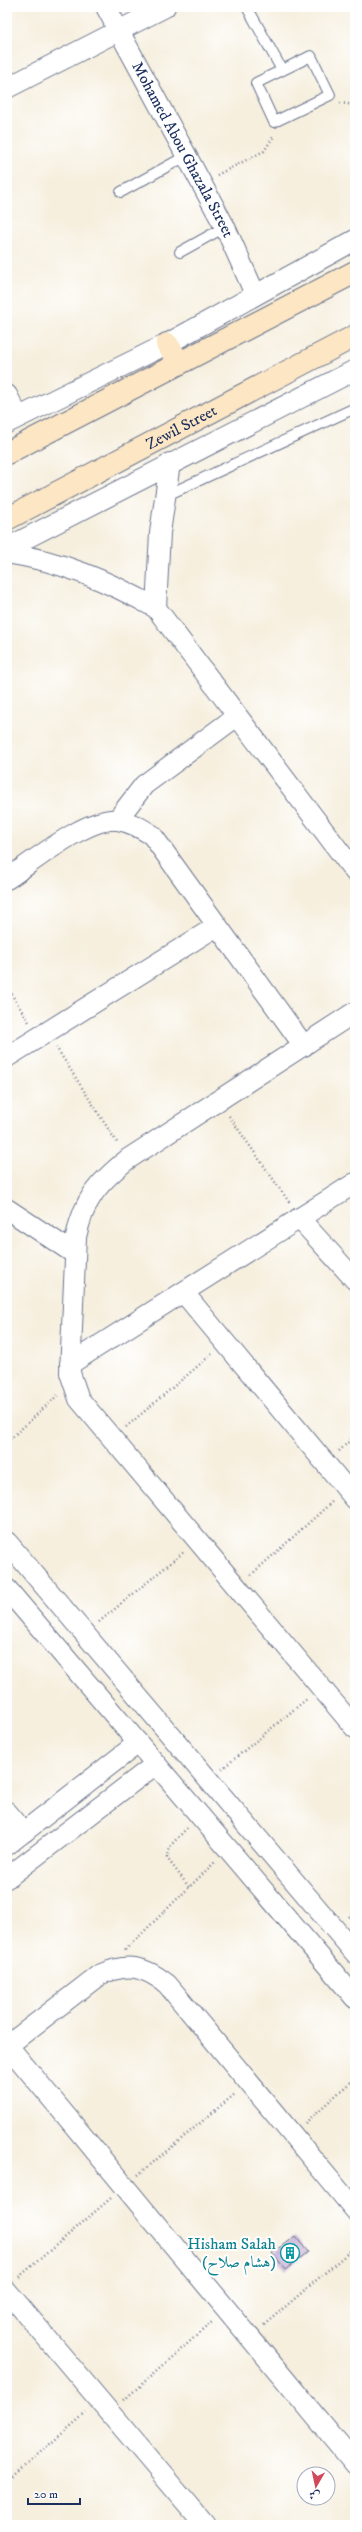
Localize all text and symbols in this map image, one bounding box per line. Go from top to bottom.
street label: Mohamed Abou Ghazala Street [127,58,238,241]
street label: Zewil Street [142,400,220,454]
place label: Hisham Salah (هشام صلاح) [187,2234,277,2276]
building icon: Hisham Salah (هشام صلاح) [279,2242,301,2264]
north arrow [296,2466,336,2506]
scale bar [28,2480,80,2506]
text: 20 m [34,2487,58,2502]
text: ش [308,2487,321,2503]

